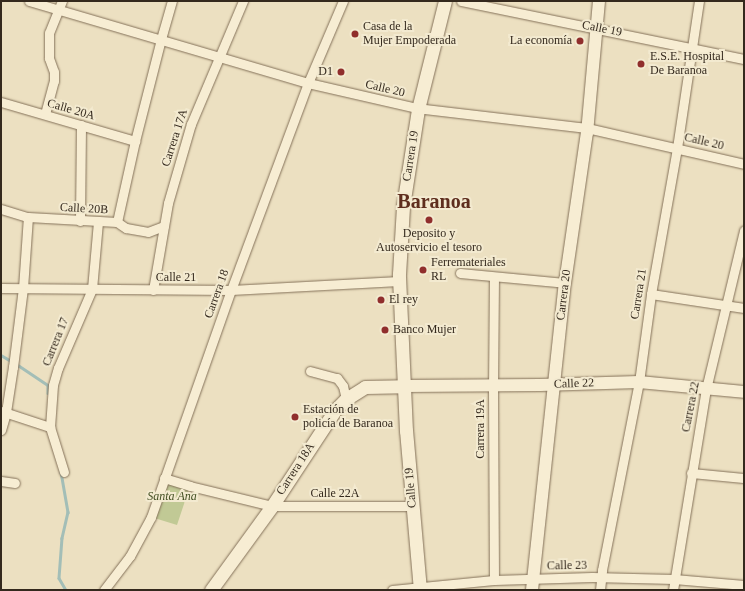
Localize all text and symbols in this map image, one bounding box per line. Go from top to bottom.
street label: Calle 19 [581,18,623,40]
place label: Casa de la Mujer Empoderada [363,20,456,48]
marker: Casa de la Mujer Empoderada [350,29,360,39]
place label: La economía [510,34,572,48]
marker: La economía [575,36,585,46]
place label: E.S.E. Hospital De Baranoa [650,50,724,78]
marker: E.S.E. Hospital De Baranoa [635,58,647,70]
place label: D1 [318,65,333,79]
marker: D1 [336,67,346,77]
street label: Calle 20 [364,77,406,101]
street label: Calle 20A [45,96,97,124]
street label: Carrera 17A [159,107,191,169]
street label: Carrera 19 [400,130,422,182]
street label: Calle 20 [683,130,725,154]
district label: Baranoa [397,189,471,213]
street label: Calle 20B [59,201,109,217]
marker: Deposito y Autoservicio el tesoro [424,215,434,225]
place label: Deposito y Autoservicio el tesoro [376,227,482,255]
place label: Ferremateriales RL [431,256,506,284]
marker: Ferremateriales RL [418,265,428,275]
street label: Carrera 18 [202,268,232,320]
street label: Carrera 21 [628,268,650,320]
street label: Carrera 20 [554,269,574,321]
street label: Calle 21 [156,271,196,285]
place label: El rey [389,293,418,307]
marker: El rey [376,295,386,305]
street label: Carrera 17 [40,316,72,368]
place label: Banco Mujer [393,323,456,337]
marker: Banco Mujer [380,325,390,335]
street label: Calle 22 [554,376,594,392]
street label: Carrera 22 [679,381,703,433]
street label: Carrera 19A [474,399,488,459]
place label: Estación de policía de Baranoa [303,403,393,431]
marker: Estación de policía de Baranoa [290,412,300,422]
street label: Carrera 18A [274,440,318,498]
street label: Calle 19 [402,467,420,509]
street label: Calle 22A [311,487,359,501]
park label: Santa Ana [147,490,197,504]
street label: Calle 23 [547,558,587,574]

